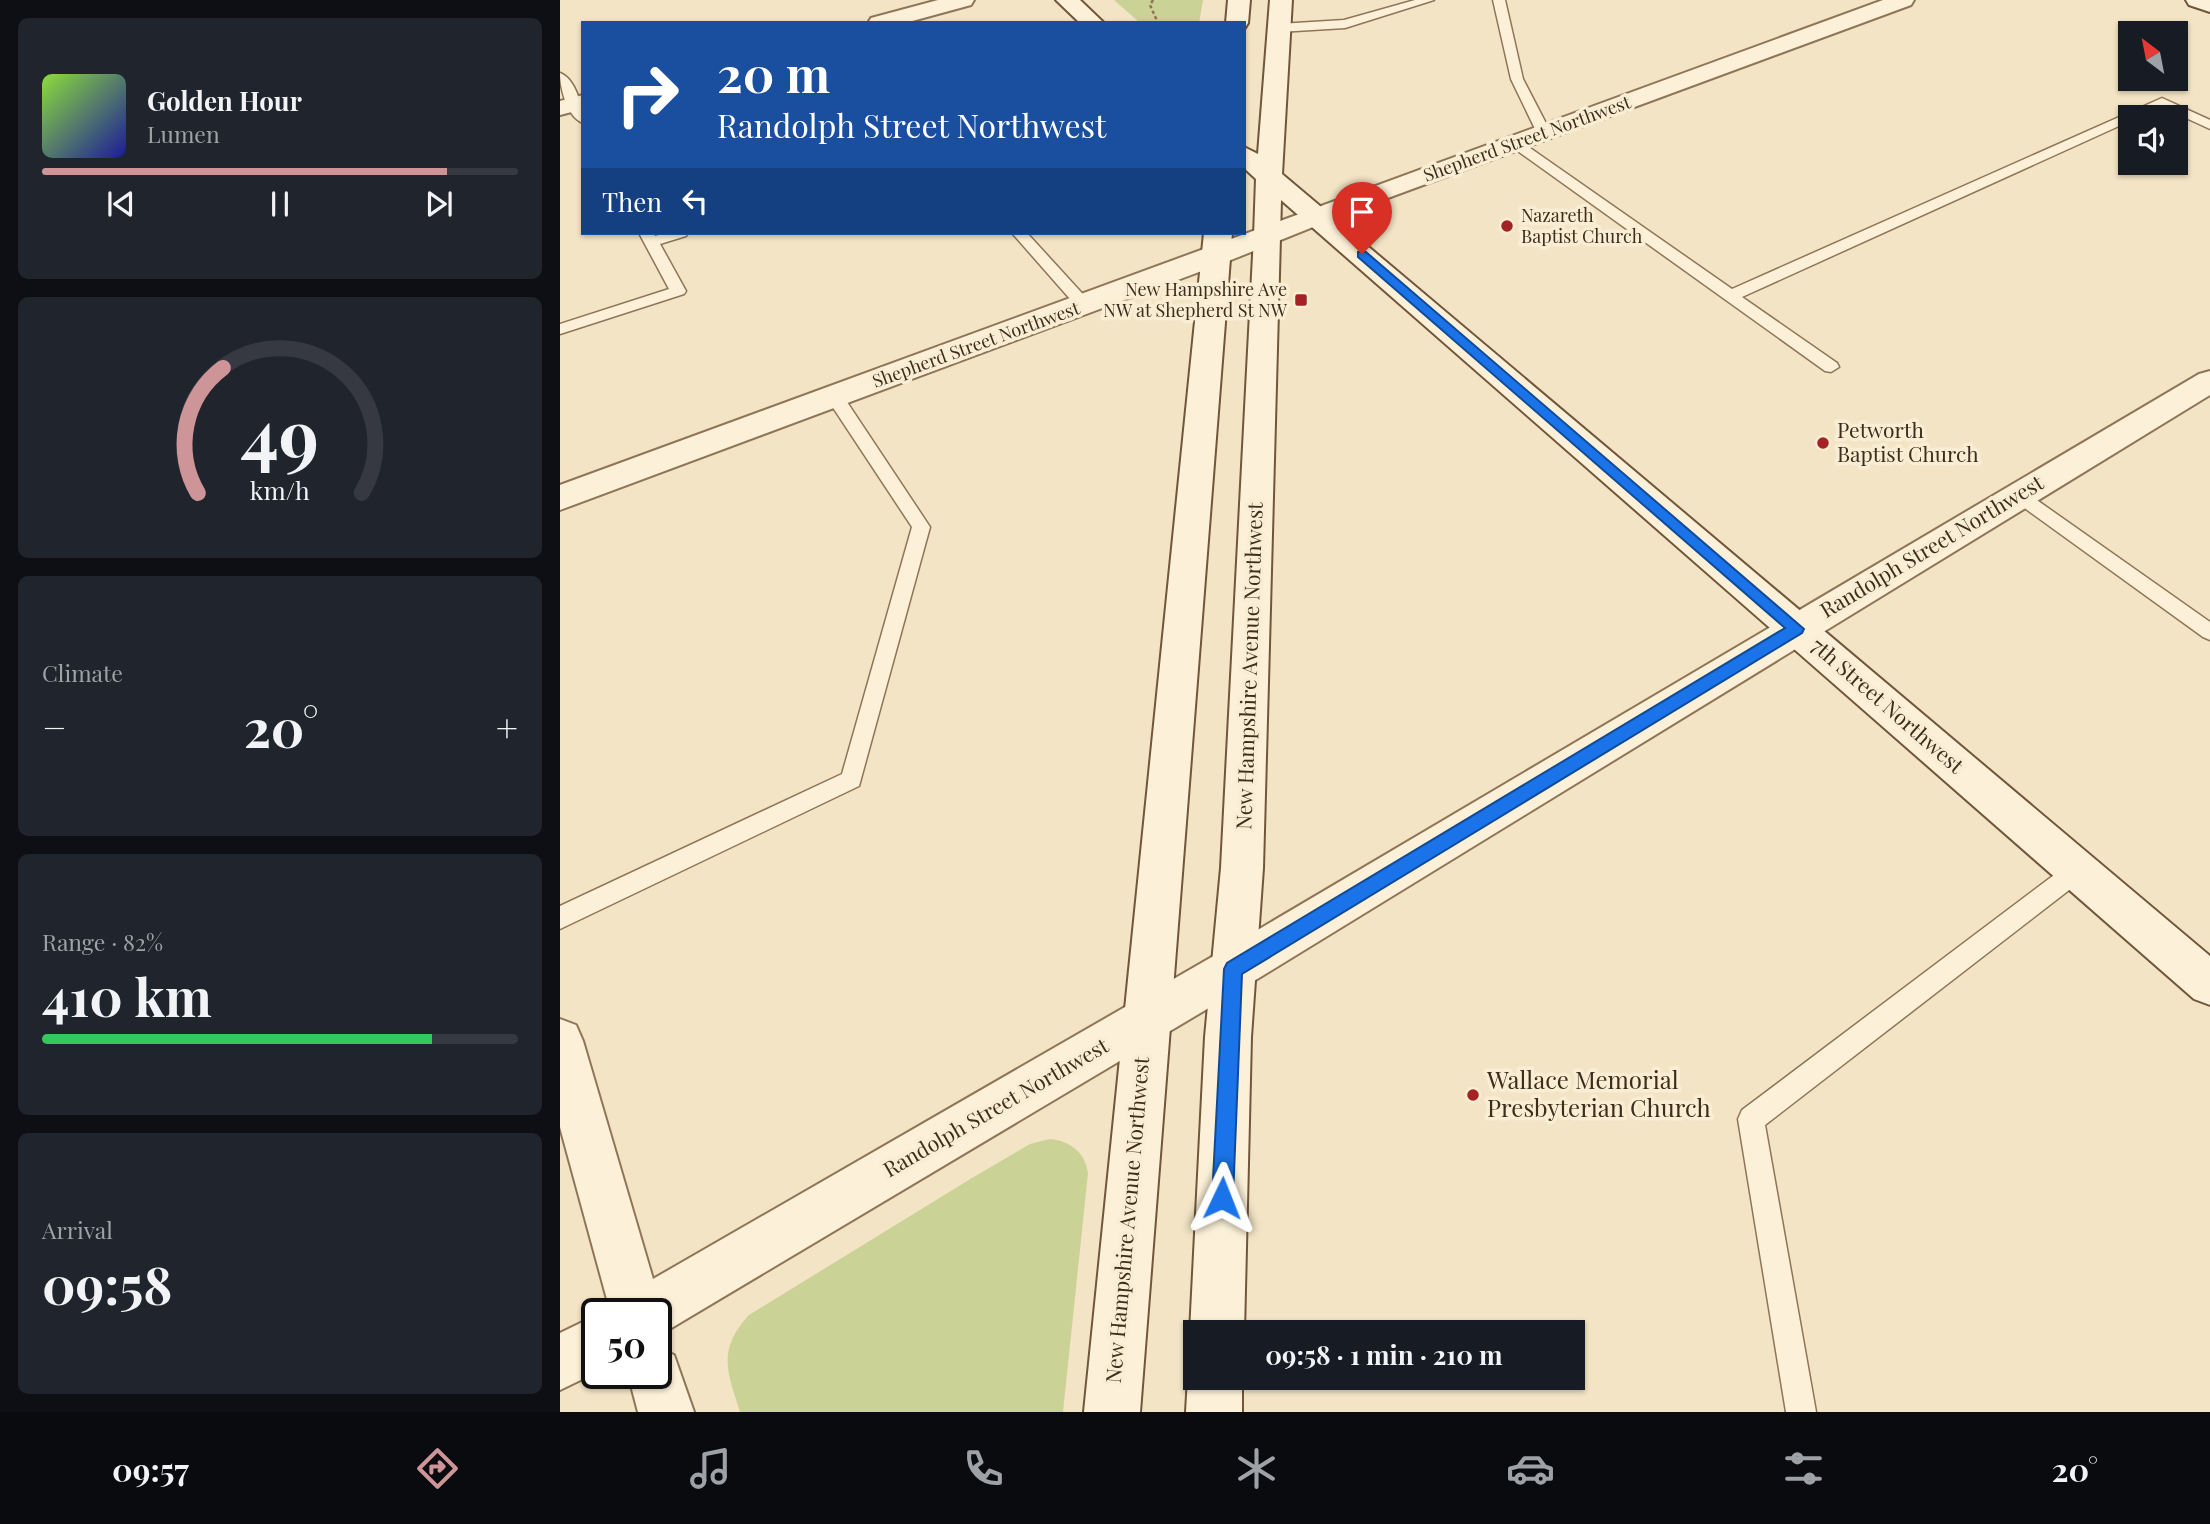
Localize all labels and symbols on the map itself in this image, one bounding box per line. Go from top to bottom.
north arrow [2118,21,2188,91]
street label: Shepherd Street Northwest [1420,89,1634,187]
pin [1332,182,1392,254]
place label: Nazareth Baptist Church [1521,203,1643,248]
marker: Nazareth Baptist Church [1499,218,1515,234]
place label: New Hampshire Ave NW at Shepherd St NW [1103,277,1288,322]
marker: New Hampshire Ave NW at Shepherd St NW [1293,292,1309,308]
street label: Shepherd Street Northwest [869,295,1083,393]
place label: Petworth Baptist Church [1837,415,1979,467]
marker: Petworth Baptist Church [1815,435,1831,451]
street label: Randolph Street Northwest [1814,467,2048,623]
street label: New Hampshire Avenue Northwest [1228,501,1268,830]
street label: 7th Street Northwest [1806,631,1971,779]
street label: Randolph Street Northwest [877,1030,1113,1182]
street label: New Hampshire Avenue Northwest [1098,1055,1154,1384]
place label: Wallace Memorial Presbyterian Church [1486,1063,1711,1123]
marker: Wallace Memorial Presbyterian Church [1465,1087,1481,1103]
position arrow [1185,1161,1259,1235]
speed limit sign: 50 [581,1298,672,1389]

